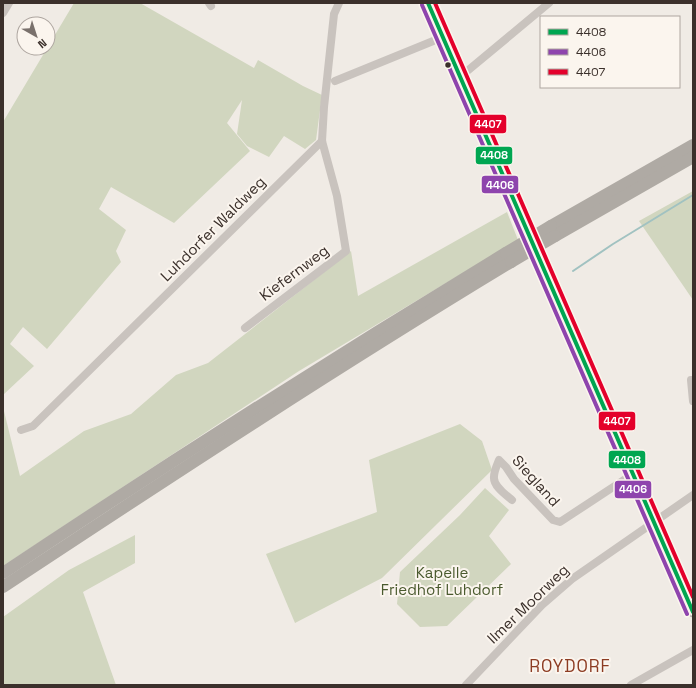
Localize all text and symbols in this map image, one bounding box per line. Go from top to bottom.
north arrow [16,16,56,56]
legend [540,16,680,88]
text: 4408 [576,24,606,40]
text: N [35,36,50,52]
text: 4406 [576,44,606,60]
unlabelled marker [443,60,453,70]
text: 4407 [576,64,605,80]
line badge: 4407 [469,114,507,134]
text: 4407 [475,117,502,131]
line badge: 4408 [475,146,513,165]
text: 4408 [480,148,508,162]
street label: Luhdorfer Waldweg [156,172,269,285]
line badge: 4406 [481,175,519,194]
text: 4406 [486,178,514,192]
street label: Kiefernweg [255,240,332,305]
line badge: 4407 [598,411,636,431]
text: 4407 [604,414,631,428]
line badge: 4408 [608,450,646,469]
street label: Siegland [508,451,564,510]
text: 4408 [613,453,641,467]
line badge: 4406 [614,480,652,499]
text: 4406 [619,482,647,496]
street label: Ilmer Moorweg [483,560,572,647]
park label: Kapelle Friedhof Luhdorf [381,563,504,599]
district label: ROYDORF [529,655,611,677]

